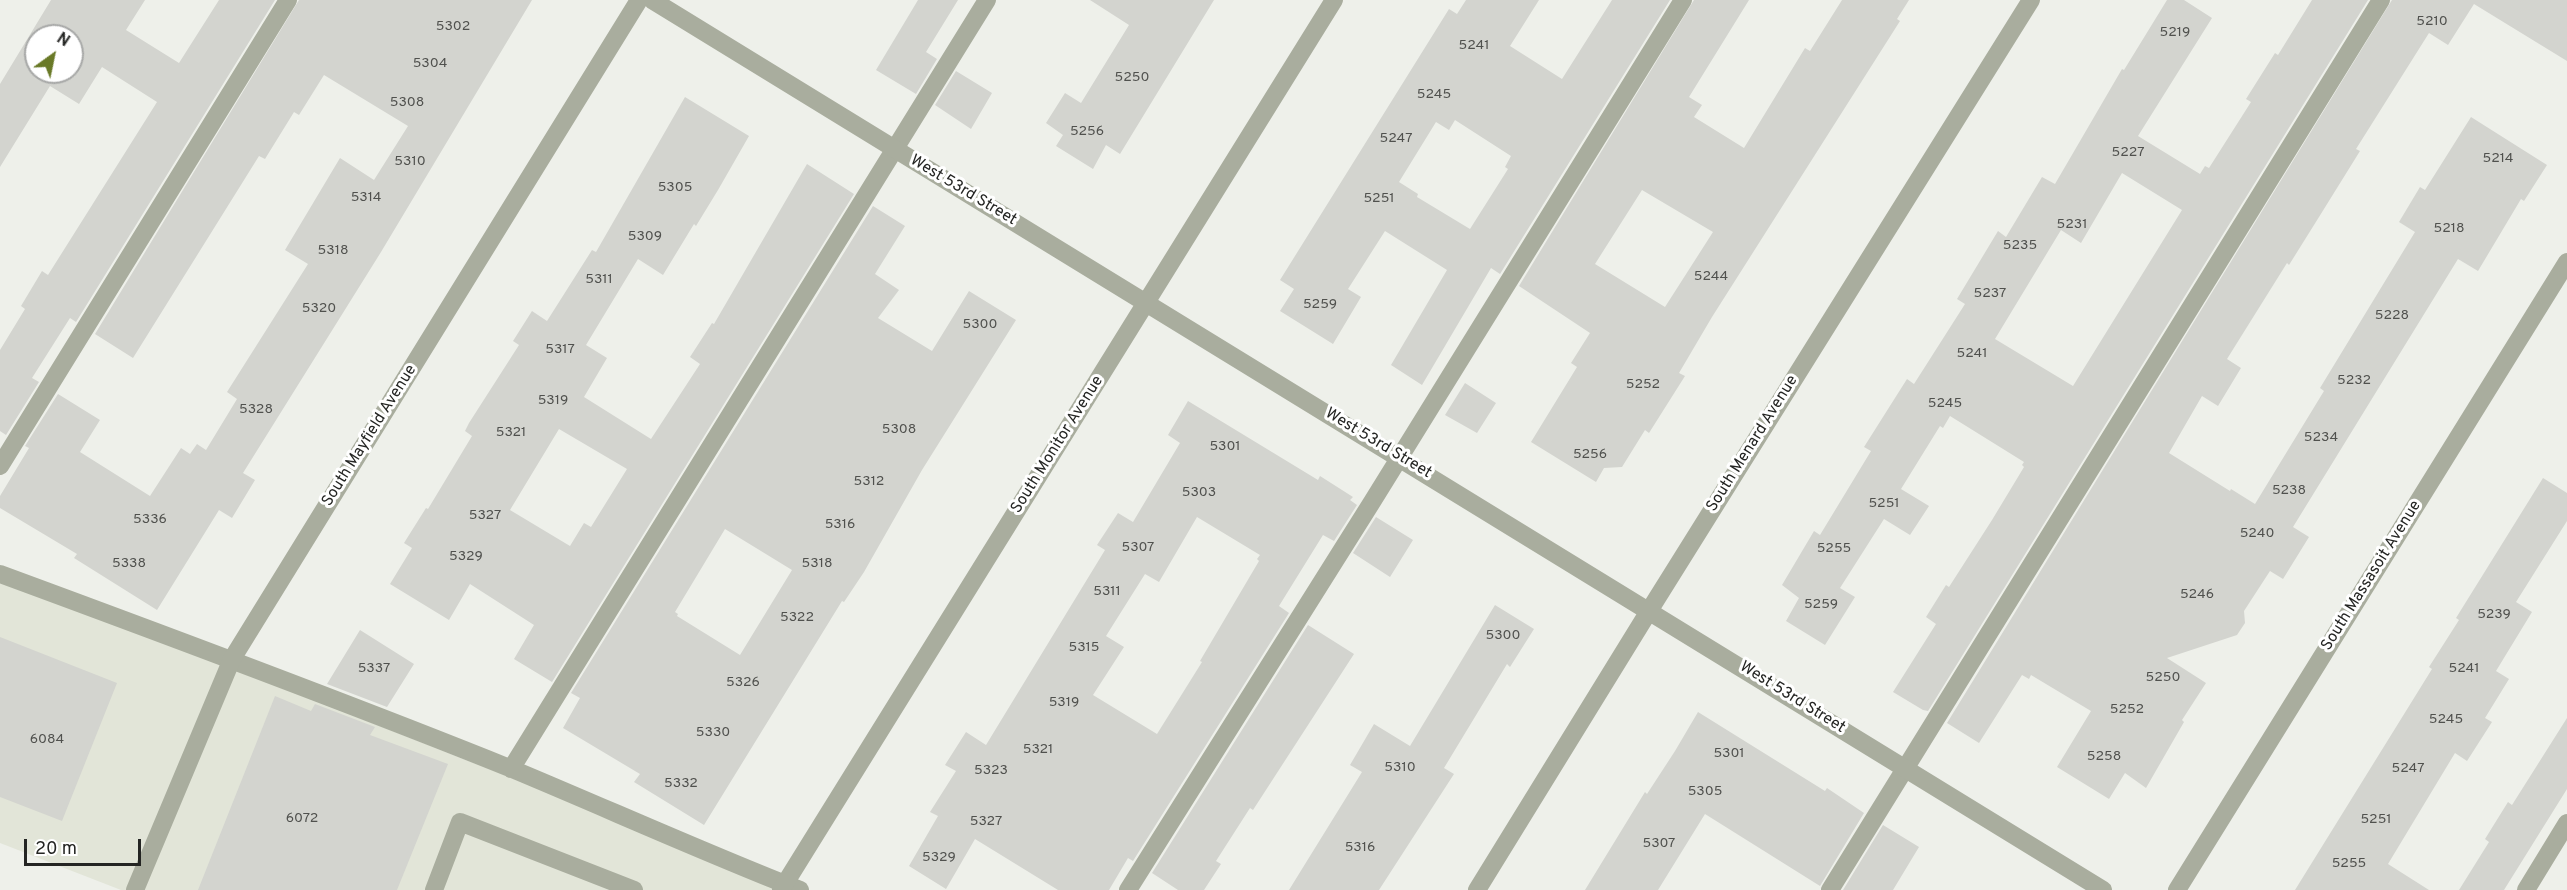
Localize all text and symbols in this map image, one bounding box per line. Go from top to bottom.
house number: 5210 [2416,14,2448,30]
house number: 5302 [436,19,470,35]
north arrow [24,24,84,84]
house number: 5219 [2160,25,2190,41]
text: N [52,29,73,52]
house number: 5241 [1459,38,1489,54]
house number: 5304 [413,56,447,72]
house number: 5250 [1115,70,1149,86]
house number: 5245 [1417,87,1451,103]
house number: 5308 [390,95,424,111]
house number: 5256 [1070,124,1104,140]
house number: 5247 [1380,131,1412,147]
house number: 5227 [2112,145,2144,161]
house number: 5214 [2483,151,2513,167]
street label: West 53rd Street [906,152,1020,230]
house number: 5310 [394,154,426,170]
house number: 5305 [658,180,692,196]
house number: 5314 [351,190,381,206]
house number: 5251 [1363,191,1395,207]
house number: 5231 [2057,217,2087,233]
house number: 5218 [2434,221,2464,237]
house number: 5309 [628,229,662,245]
house number: 5235 [2003,238,2037,254]
house number: 5318 [318,243,348,259]
house number: 5244 [1694,269,1728,285]
house number: 5311 [585,272,613,288]
house number: 5237 [1974,286,2006,302]
house number: 5259 [1303,297,1337,313]
house number: 5320 [302,301,336,317]
house number: 5228 [2375,308,2409,324]
house number: 5300 [963,317,997,333]
house number: 5317 [545,342,575,358]
house number: 5241 [1957,346,1987,362]
street label: South Mayfield Avenue [319,362,421,510]
street label: South Menard Avenue [1703,372,1803,516]
street label: South Monitor Avenue [1008,373,1108,517]
house number: 5232 [2337,373,2371,389]
house number: 5252 [1626,377,1660,393]
house number: 5319 [538,393,568,409]
house number: 5245 [1928,396,1962,412]
house number: 5328 [239,402,273,418]
street label: West 53rd Street [1321,405,1435,483]
house number: 5308 [882,422,916,438]
house number: 5321 [496,425,526,441]
house number: 5234 [2304,430,2338,446]
house number: 5301 [1209,439,1241,455]
house number: 5256 [1573,447,1607,463]
house number: 5312 [854,474,884,490]
house number: 5238 [2272,483,2306,499]
house number: 5303 [1182,485,1216,501]
house number: 5251 [1868,496,1900,512]
street label: South Massasoit Avenue [2318,497,2426,655]
house number: 5327 [469,508,501,524]
house number: 5336 [133,512,167,528]
house number: 5316 [825,517,855,533]
house number: 5240 [2240,526,2274,542]
house number: 5307 [1122,540,1154,556]
house number: 5255 [1817,541,1851,557]
house number: 5329 [449,549,483,565]
house number: 5338 [112,556,146,572]
house number: 5318 [802,556,832,572]
house number: 5311 [1093,584,1121,600]
house number: 5246 [2180,587,2214,603]
house number: 5259 [1804,597,1838,613]
house number: 5239 [2477,607,2511,623]
house number: 5322 [780,610,814,626]
house number: 5300 [1486,628,1520,644]
house number: 5315 [1068,640,1100,656]
street label: West 53rd Street [1736,658,1848,738]
house number: 5337 [358,661,390,677]
house number: 5241 [2449,661,2479,677]
house number: 5250 [2146,670,2180,686]
house number: 5326 [726,675,760,691]
house number: 5319 [1049,695,1079,711]
house number: 5252 [2110,702,2144,718]
house number: 5245 [2429,712,2463,728]
house number: 5330 [696,725,730,741]
house number: 6084 [30,732,64,748]
house number: 5321 [1023,742,1053,758]
house number: 5301 [1713,746,1745,762]
house number: 5258 [2087,749,2121,765]
house number: 5310 [1384,760,1416,776]
house number: 5247 [2392,761,2424,777]
house number: 5323 [974,763,1008,779]
house number: 5332 [664,776,698,792]
house number: 5305 [1688,784,1722,800]
house number: 6072 [286,811,318,827]
house number: 5251 [2360,812,2392,828]
house number: 5327 [970,814,1002,830]
scale bar [27,827,144,865]
house number: 5307 [1643,836,1675,852]
text: 20 m [35,838,77,861]
house number: 5316 [1345,840,1375,856]
house number: 5329 [922,850,956,866]
house number: 5255 [2332,856,2366,872]

